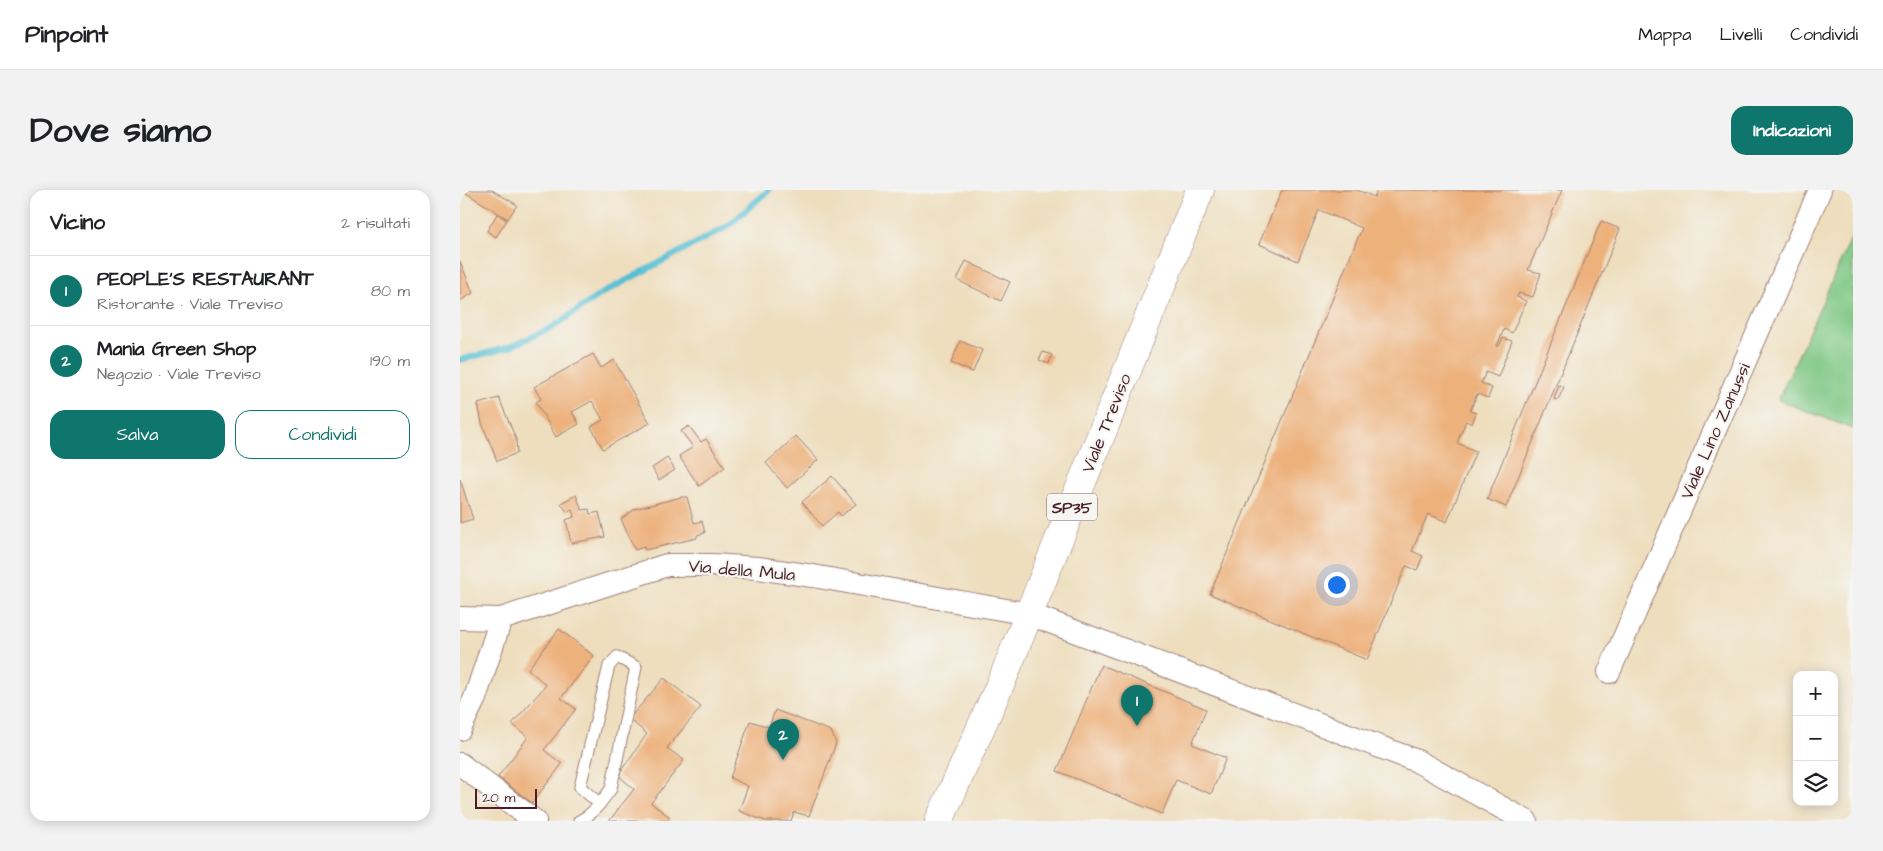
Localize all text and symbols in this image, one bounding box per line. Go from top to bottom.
text: Pinpoint [25,18,108,52]
text: Mappa [1638,22,1692,47]
text: Livelli [1720,22,1762,47]
text: Condividi [1790,22,1858,47]
text: Dove siamo [30,106,211,155]
button: Indicazioni [1731,106,1853,155]
text: Vicino [50,208,105,237]
text: 2 risultati [341,212,410,234]
text: PEOPLE'S RESTAURANT [97,266,314,293]
text: 1 [65,280,67,302]
text: 80 m [371,280,410,302]
text: Ristorante · Viale Treviso [97,293,283,315]
text: Mania Green Shop [97,336,256,363]
text: 2 [61,350,71,372]
text: 190 m [370,350,410,372]
street label: Viale Lino Zanussi [1674,359,1757,503]
text: Negozio · Viale Treviso [97,363,261,385]
street label: Viale Treviso [1075,370,1138,477]
button: Salva [50,410,225,459]
button: Condividi [235,410,410,459]
road number: SP35 [1047,494,1097,520]
street label: Via della Mula [687,553,797,588]
your location [1324,572,1350,598]
map controls [1793,671,1838,806]
button: + [1793,671,1838,716]
pin: 1 [1121,685,1153,726]
button: − [1793,716,1838,761]
pin: 2 [767,719,799,760]
button: layers [1793,761,1838,806]
scale bar [475,786,538,809]
text: 20 m [482,788,515,808]

